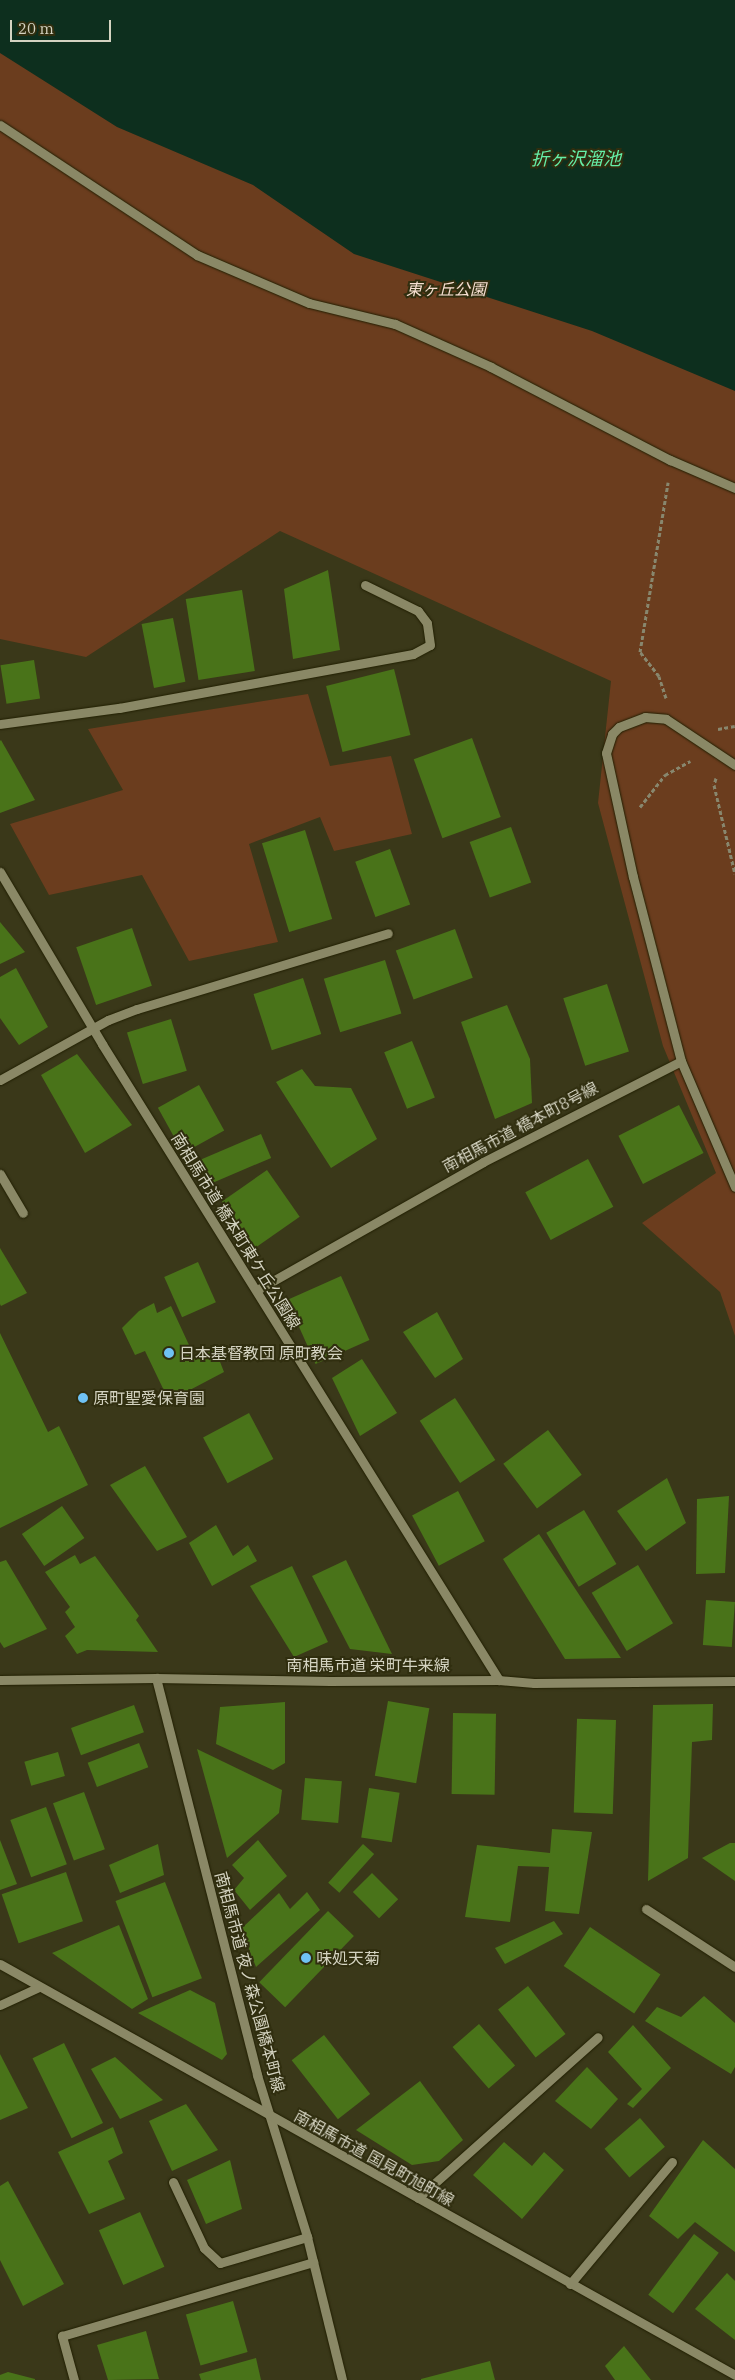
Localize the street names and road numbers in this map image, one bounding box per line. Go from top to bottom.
street label: 南相馬市道 橋本町8号線 [439,1078,601,1176]
street label: 南相馬市道 橋本町東ケ丘公園線 [168,1129,304,1333]
street label: 南相馬市道 栄町牛来線 [286,1655,450,1675]
street label: 南相馬市道 夜ノ森公園橋本町線 [211,1870,289,2094]
street label: 南相馬市道 国見町旭町線 [291,2106,457,2210]

